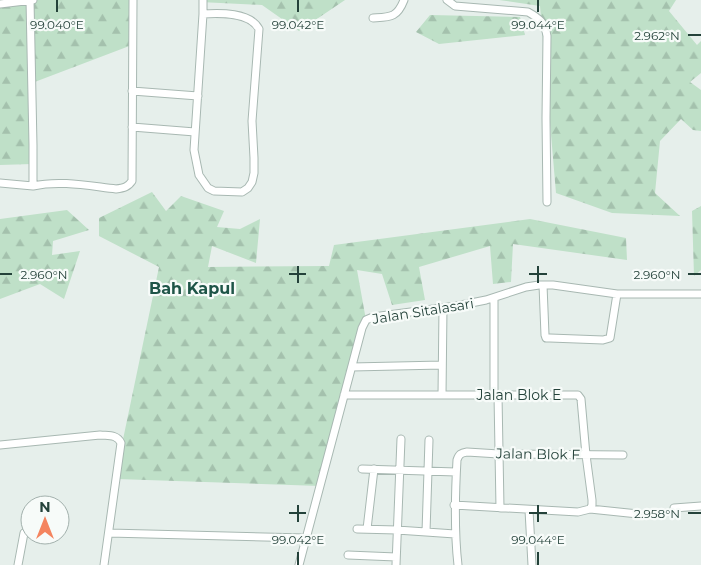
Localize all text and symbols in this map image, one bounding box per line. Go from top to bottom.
text: 99.040°E [30,17,84,32]
text: 99.042°E [272,17,324,32]
text: 99.044°E [511,17,565,32]
text: 2.962°N [634,28,680,43]
text: 2.960°N [21,267,67,282]
text: 2.960°N [634,267,680,282]
district label: Bah Kapul [149,279,235,298]
street label: Jalan Sitalasari [370,294,475,328]
street label: Jalan Blok E [476,386,561,404]
street label: Jalan Blok F [495,444,581,464]
north arrow [20,495,70,545]
text: N [39,498,51,516]
text: 2.958°N [634,506,680,521]
text: 99.042°E [272,532,324,547]
text: 99.044°E [511,532,565,547]

